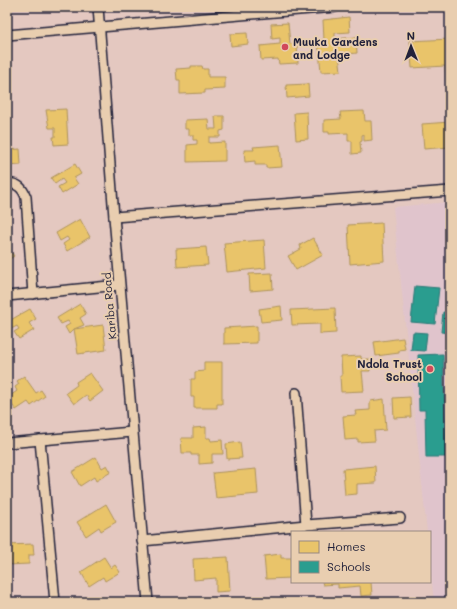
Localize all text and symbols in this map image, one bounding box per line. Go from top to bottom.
north arrow [391,26,431,66]
text: N [407,28,415,43]
place label: Muuka Gardens and Lodge [293,34,378,62]
marker: Muuka Gardens and Lodge [280,42,290,52]
street label: Kariba Road [99,272,119,340]
place label: Ndola Trust School [357,356,422,384]
marker: Ndola Trust School [425,364,435,374]
legend [291,531,431,583]
text: Homes [327,538,366,554]
text: Schools [327,558,371,574]

